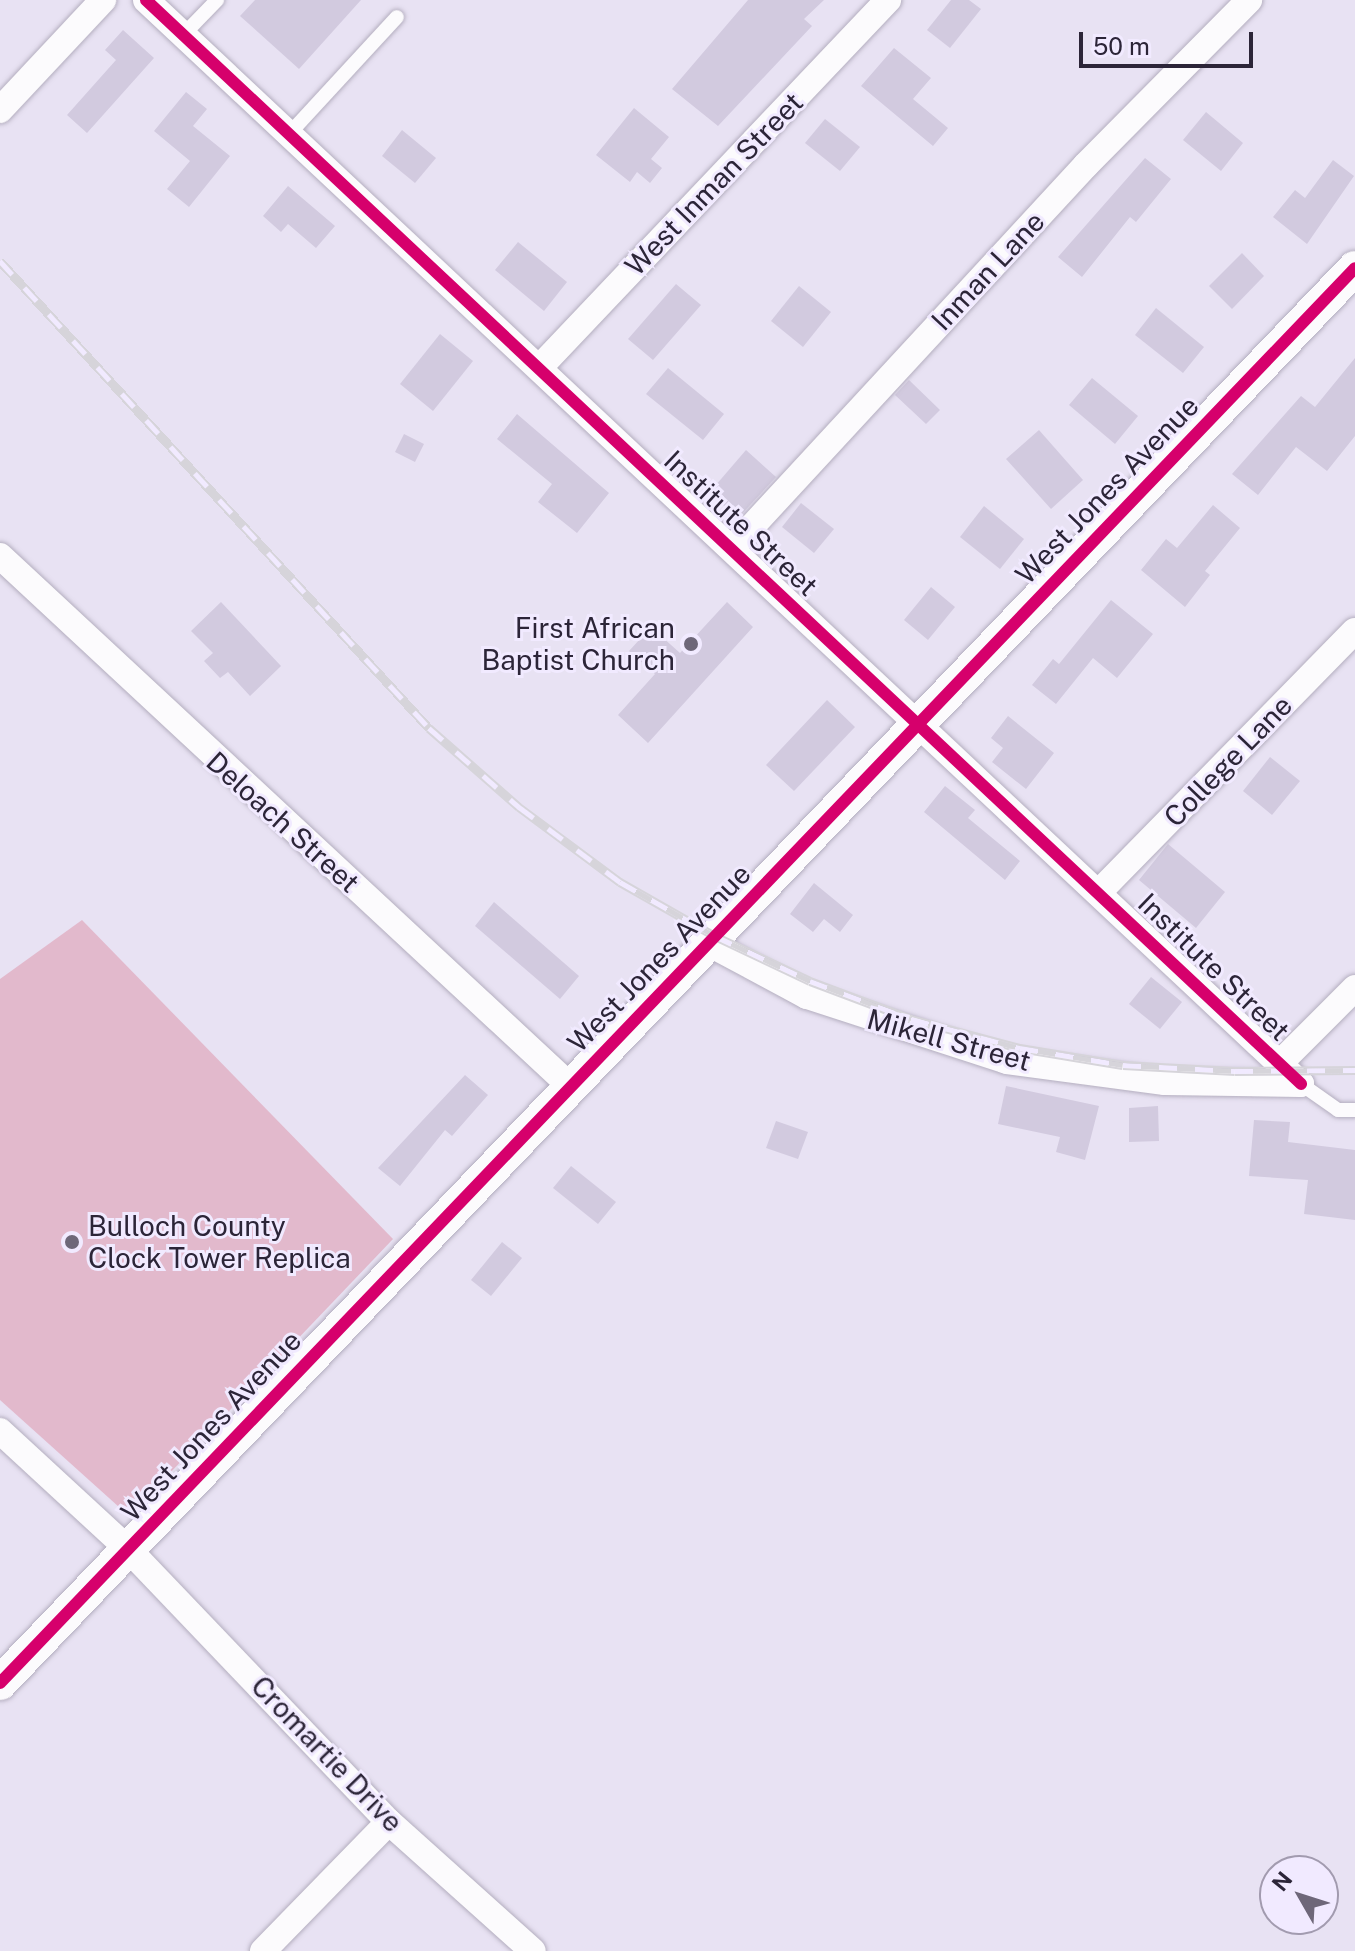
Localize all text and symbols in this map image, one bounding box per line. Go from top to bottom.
scale bar [1083,16,1257,66]
text: 50 m [1093,32,1150,60]
street label: West Inman Street [618,86,810,282]
street label: Inman Lane [925,205,1051,337]
street label: West Jones Avenue [1009,389,1205,591]
street label: Institute Street [657,443,825,603]
place label: First African Baptist Church [482,611,675,677]
marker: First African Baptist Church [682,635,700,653]
street label: College Lane [1157,688,1299,834]
street label: Deloach Street [200,745,366,899]
street label: West Jones Avenue [561,857,757,1059]
street label: Institute Street [1131,886,1297,1048]
street label: Mikell Street [864,1002,1034,1078]
place label: Bulloch County Clock Tower Replica [88,1209,351,1275]
marker: Bulloch County Clock Tower Replica [63,1233,81,1251]
street label: West Jones Avenue [114,1324,308,1528]
street label: Cromartie Drive [244,1669,410,1839]
north arrow [1259,1855,1339,1935]
text: N [1266,1866,1297,1896]

